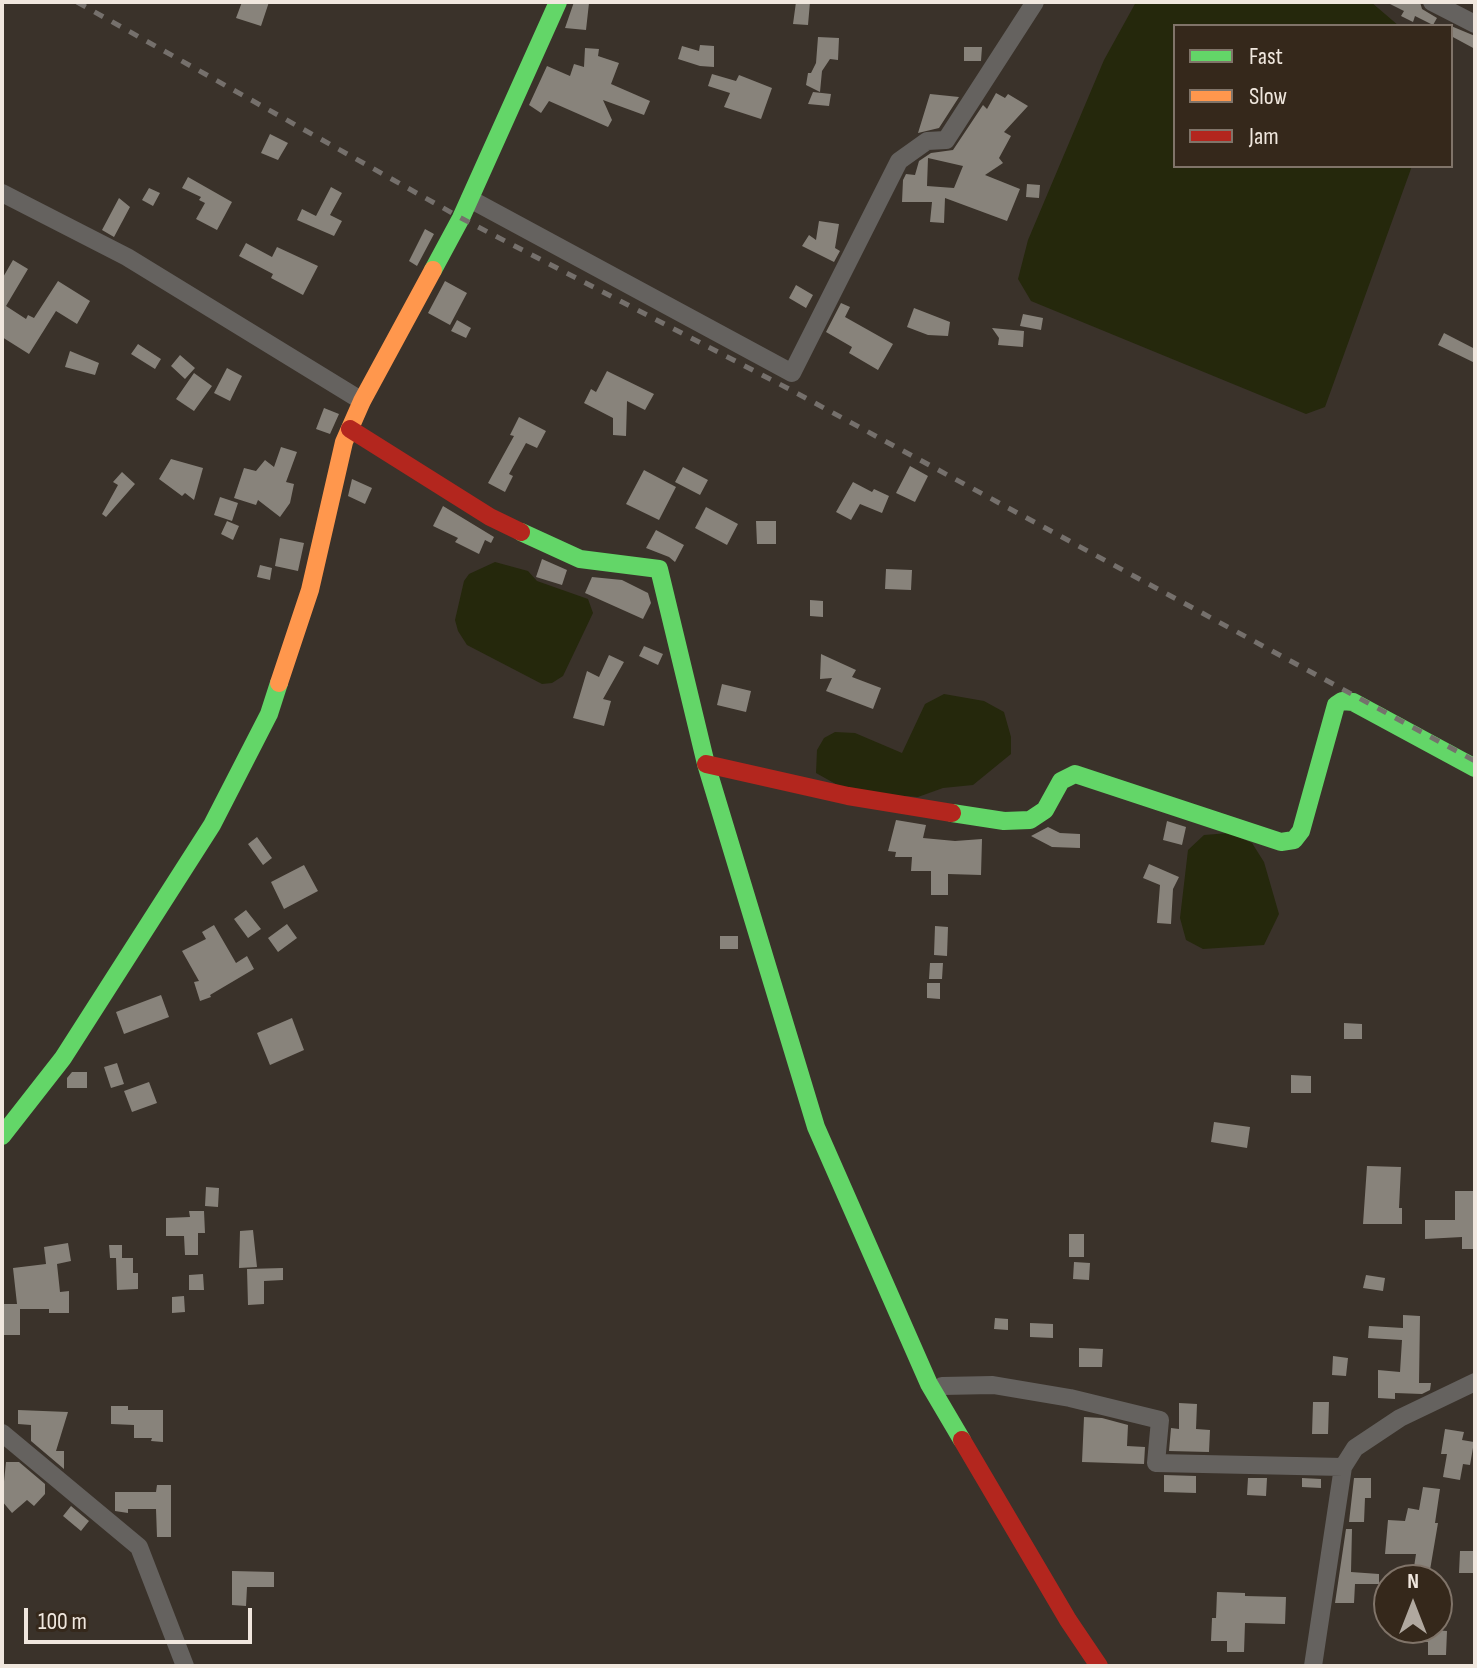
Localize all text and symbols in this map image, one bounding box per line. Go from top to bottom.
legend [1173,24,1453,168]
text: Fast [1249,42,1283,71]
text: Slow [1249,82,1287,111]
text: Jam [1249,122,1279,151]
north arrow [1373,1564,1453,1644]
text: N [1407,1568,1419,1595]
scale bar [28,1592,256,1642]
text: 100 m [38,1607,87,1636]

